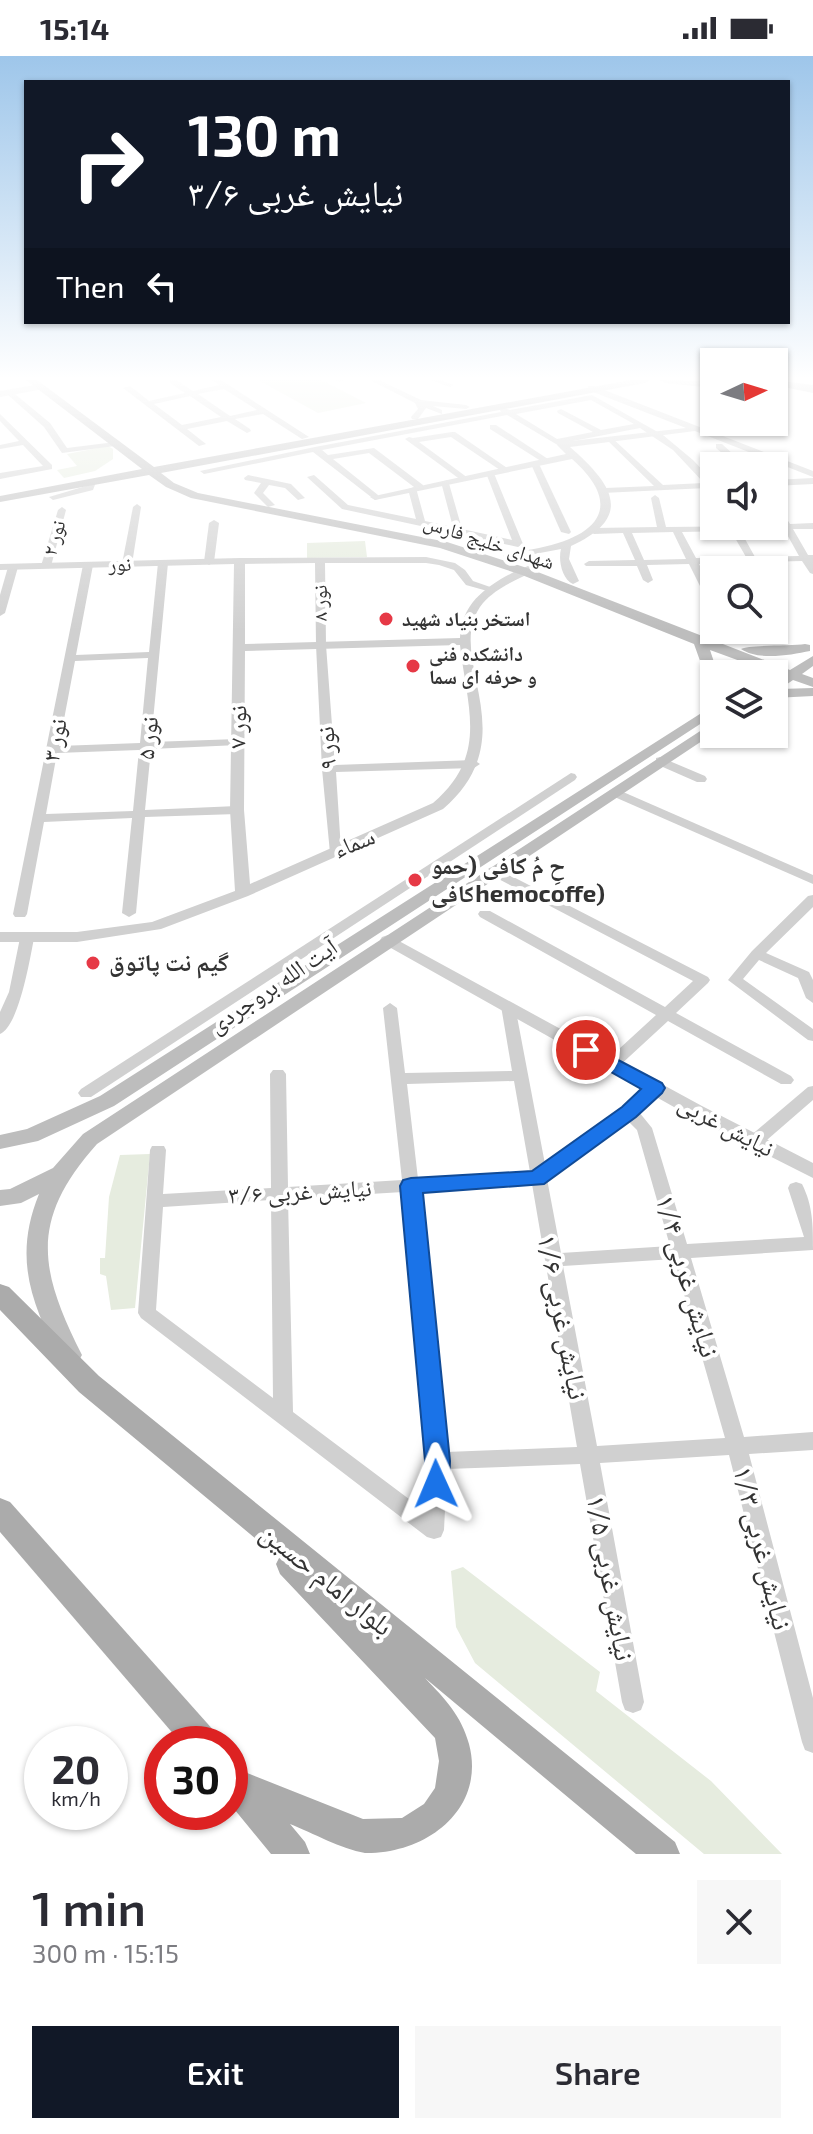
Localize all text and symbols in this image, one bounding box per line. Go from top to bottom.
text: 15:14 [40,10,109,46]
text: 130 m [188,100,341,167]
icon: right [56,112,160,216]
text: نیایش غربی ۳/۶ [188,170,403,213]
icon: left [140,264,184,308]
text: Then [56,268,124,304]
north arrow [700,348,788,436]
map controls [700,348,788,748]
button: sound [700,452,788,540]
street label: شهدای خلیج فارس [420,509,558,575]
street label: نور ۲ [37,517,70,558]
street label: نور [107,551,131,575]
button: search [700,556,788,644]
street label: نور ۸ [307,585,331,621]
place label: استخر بنیاد شهید [402,606,530,631]
marker: استخر بنیاد شهید [377,610,395,628]
place label: دانشکده فنی و حرفه ای سما [429,641,537,689]
marker: دانشکده فنی و حرفه ای سما [404,657,422,675]
button: layers [700,660,788,748]
street label: نور ۷ [222,705,251,749]
street label: نور ۵ [130,715,163,761]
street label: نور ۳ [35,716,72,764]
street label: نور ۹ [310,726,341,771]
street label: سماء [328,820,378,863]
place label: حِ مُ کافی (حمو کافیhemocoffe) [431,850,605,908]
marker: حِ مُ کافی (حمو کافیhemocoffe) [406,871,424,889]
street label: آیت الله بروجردی [202,931,343,1039]
place label: گیم نت پاتوق [109,947,229,979]
marker: گیم نت پاتوق [84,954,102,972]
pin [552,1016,620,1084]
icon: arrive [564,1028,608,1072]
street label: نیایش غربی [673,1087,780,1163]
street label: نیایش غربی ۳/۶ [227,1172,372,1210]
street label: نیایش غربی ۱/۴ [648,1191,728,1361]
street label: نیایش غربی ۱/۶ [529,1231,597,1403]
position arrow [394,1442,478,1526]
street label: نیایش غربی ۱/۳ [725,1462,801,1634]
street label: نیایش غربی ۱/۵ [579,1492,643,1664]
street label: بلوار امام حسین [253,1514,401,1644]
speed limit sign: 30 [144,1726,248,1830]
text: 20 [52,1744,100,1792]
text: km/h [51,1786,101,1810]
text: 1 min [32,1878,146,1936]
button: close [697,1880,781,1964]
text: 300 m · 15:15 [32,1937,179,1968]
button: Exit [32,2026,399,2118]
button: Share [415,2026,781,2118]

